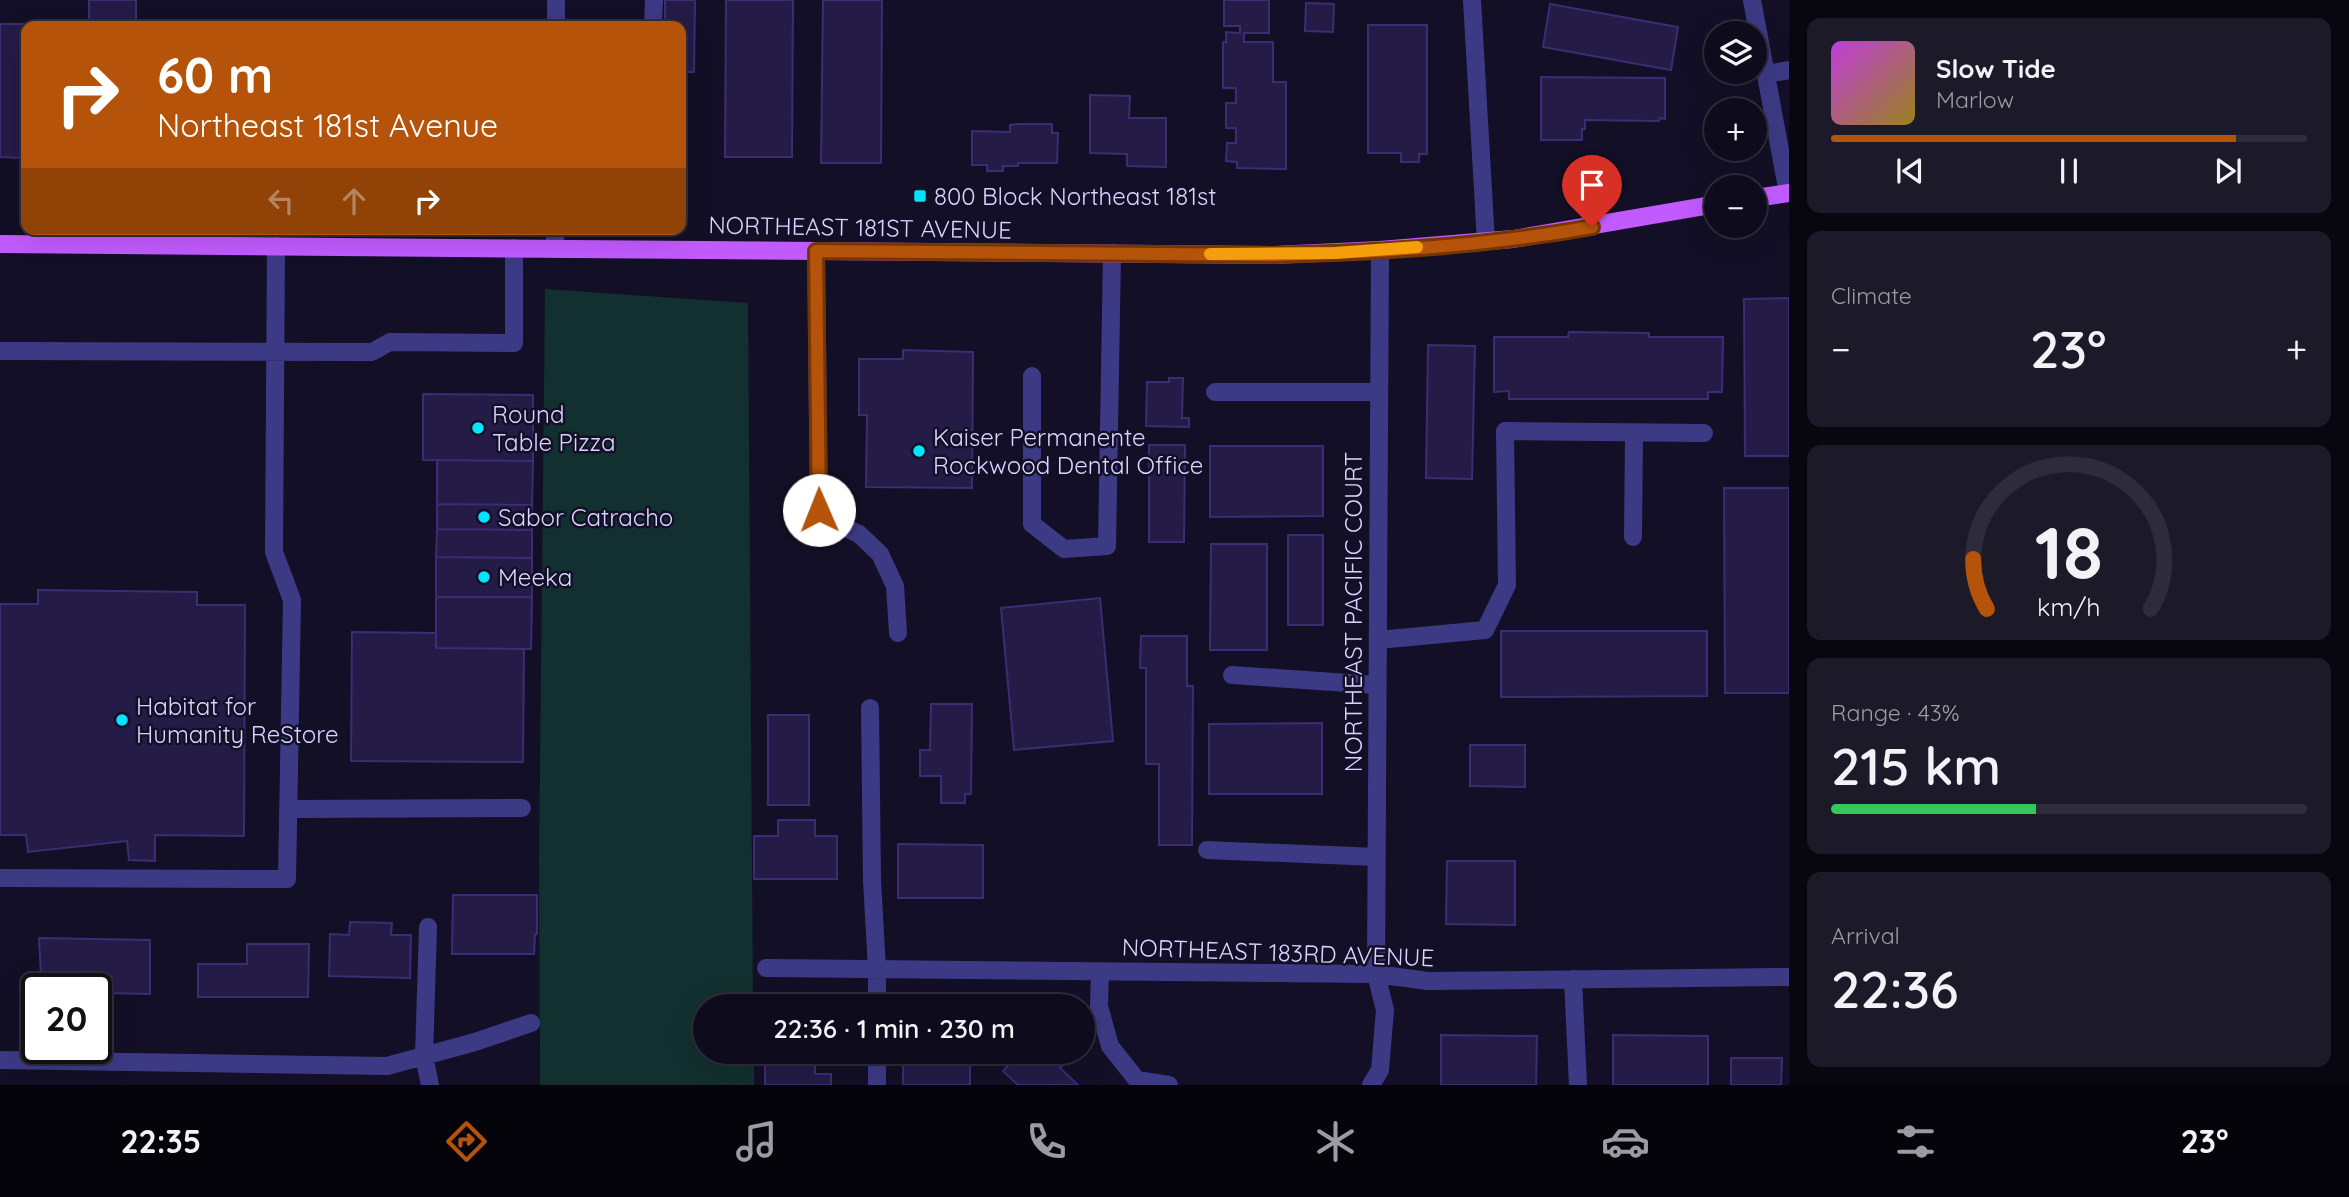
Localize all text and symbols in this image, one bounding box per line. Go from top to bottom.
map controls [1704,21,1767,238]
button: layers [1704,21,1767,84]
text: 60 m [157,44,273,105]
icon: right [42,49,133,140]
text: Slow Tide [1936,52,2056,85]
text: Marlow [1936,85,2014,114]
button: + [1704,98,1767,161]
text: Northeast 181st Avenue [157,105,498,145]
icon: previous [1891,152,1929,190]
icon: pause [2050,152,2088,190]
icon: next [2209,152,2247,190]
pin [1562,155,1622,227]
icon: arrive [1573,166,1611,204]
button: − [1704,175,1767,238]
place label: 800 Block Northeast 181st [934,181,1216,211]
icon: left [262,182,300,220]
icon: ahead [335,182,373,220]
icon: right [408,182,446,220]
marker: 800 Block Northeast 181st [912,188,928,204]
street label: NORTHEAST 181ST AVENUE [708,209,1012,245]
text: Climate [1831,281,1912,310]
text: 23° [2030,316,2106,381]
text: − [1831,325,1851,373]
text: + [2286,325,2307,373]
place label: Round Table Pizza [492,399,616,457]
marker: Round Table Pizza [470,420,486,436]
place label: Kaiser Permanente Rockwood Dental Office [933,422,1203,480]
marker: Kaiser Permanente Rockwood Dental Office [911,443,927,459]
street label: NORTHEAST PACIFIC COURT [1338,452,1368,772]
position arrow [782,473,856,547]
place label: Sabor Catracho [498,502,673,532]
text: 18 [2035,506,2103,597]
marker: Sabor Catracho [476,509,492,525]
place label: Meeka [498,562,572,592]
marker: Meeka [476,569,492,585]
text: km/h [2037,590,2101,621]
place label: Habitat for Humanity ReStore [136,691,339,749]
text: Range · 43% [1831,698,1960,727]
marker: Habitat for Humanity ReStore [114,712,130,728]
text: 215 km [1831,733,2001,798]
text: Arrival [1831,921,1900,950]
street label: NORTHEAST 183RD AVENUE [1121,932,1435,972]
text: 22:36 [1831,956,1959,1021]
speed limit sign: 20 [21,973,112,1064]
text: 22:36 · 1 min · 230 m [773,1012,1015,1045]
icon: directions [442,1117,491,1166]
icon: music [732,1117,781,1166]
icon: phone [1022,1117,1071,1166]
icon: climate [1311,1117,1360,1166]
icon: car [1601,1117,1650,1166]
icon: filters [1891,1117,1940,1166]
text: 22:35 [120,1121,201,1161]
text: 23° [2181,1121,2229,1161]

